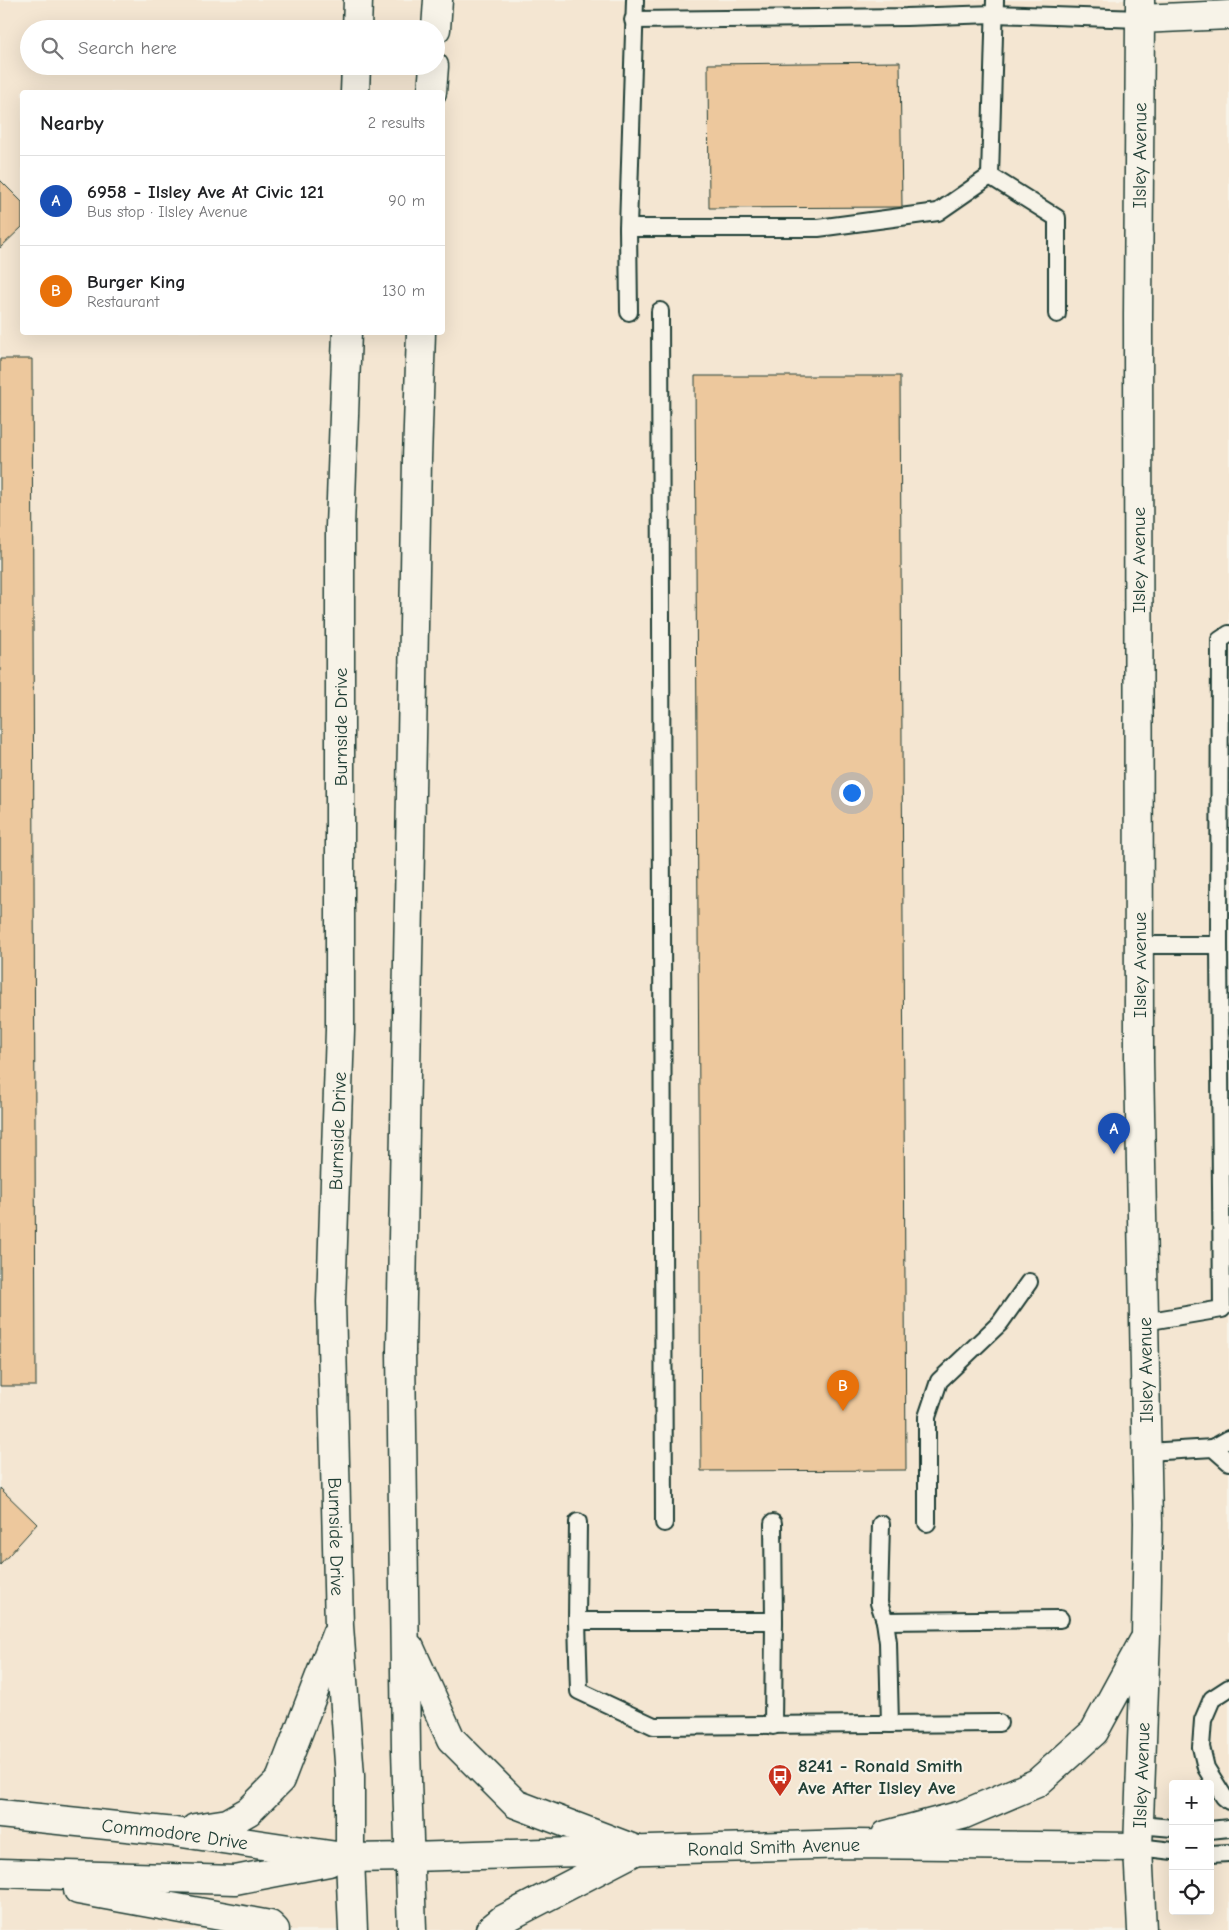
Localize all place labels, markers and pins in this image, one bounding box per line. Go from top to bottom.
pin: A [1098,1113,1130,1154]
pin: B [827,1370,859,1411]
place label: 8241 - Ronald Smith Ave After Ilsley Ave [798,1755,963,1799]
bus stop icon: 8241 - Ronald Smith Ave After Ilsley Ave [767,1763,793,1797]

